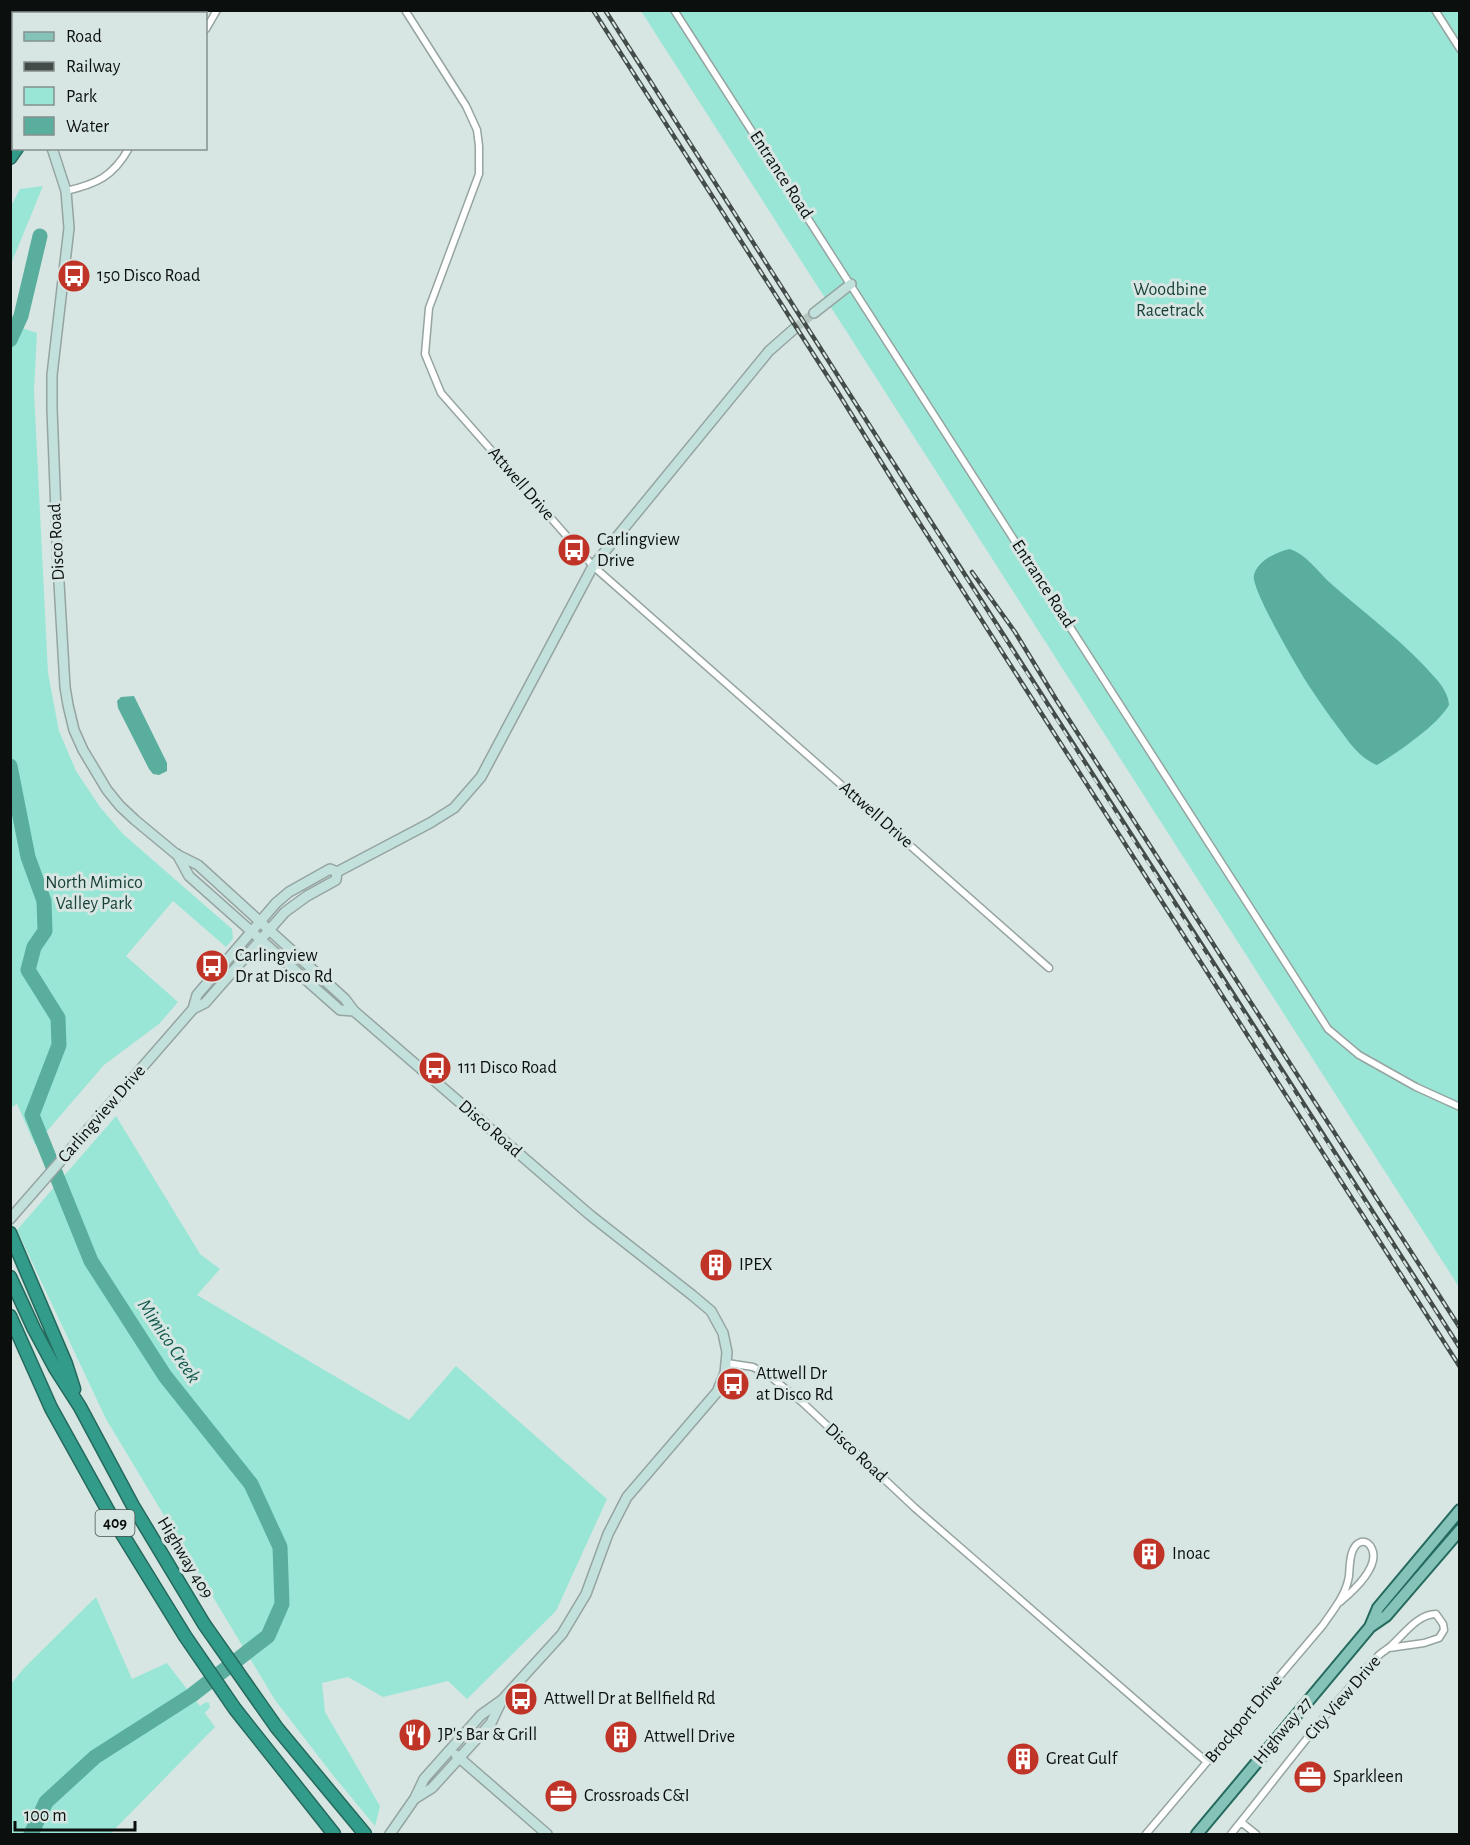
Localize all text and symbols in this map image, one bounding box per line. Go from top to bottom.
legend [12,12,207,150]
text: Road [66,28,102,46]
text: Railway [66,58,121,76]
text: Park [66,88,98,106]
text: Water [66,118,109,136]
street label: Entrance Road [746,128,816,222]
bus stop icon: 150 Disco Road [56,258,92,294]
place label: 150 Disco Road [97,267,200,285]
park label: Woodbine Racetrack [1133,281,1207,320]
street label: Attwell Drive [484,444,558,524]
street label: Disco Road [46,503,68,581]
place label: Carlingview Drive [597,531,680,570]
bus stop icon: Carlingview Drive [556,532,592,568]
street label: Entrance Road [1008,537,1078,631]
street label: Attwell Drive [836,778,916,852]
park label: North Mimico Valley Park [45,874,143,913]
place label: Carlingview Dr at Disco Rd [235,947,333,986]
bus stop icon: Carlingview Dr at Disco Rd [194,948,230,984]
bus stop icon: 111 Disco Road [417,1050,453,1086]
place label: 111 Disco Road [458,1059,557,1077]
street label: Carlingview Drive [55,1062,149,1166]
street label: Disco Road [455,1097,525,1161]
building icon: IPEX [698,1247,734,1283]
place label: IPEX [739,1256,773,1274]
water label: Mimico Creek [134,1295,204,1387]
place label: Attwell Dr at Disco Rd [756,1365,833,1404]
bus stop icon: Attwell Dr at Disco Rd [715,1366,751,1402]
street label: Disco Road [822,1420,890,1486]
road number: 409 [96,1510,134,1536]
street label: Highway 409 [154,1514,216,1602]
building icon: Inoac [1131,1536,1167,1572]
place label: Inoac [1172,1545,1210,1563]
street label: City View Drive [1302,1652,1384,1744]
street label: Brockport Drive [1202,1671,1286,1767]
bus stop icon: Attwell Dr at Bellfield Rd [503,1681,539,1717]
place label: Attwell Dr at Bellfield Rd [544,1690,715,1708]
street label: Highway 27 [1250,1694,1316,1768]
restaurant icon: JP's Bar & Grill [397,1717,433,1753]
building icon: Attwell Drive [603,1719,639,1755]
place label: JP's Bar & Grill [438,1726,537,1744]
place label: Attwell Drive [644,1728,735,1746]
building icon: Great Gulf [1005,1741,1041,1777]
place label: Great Gulf [1046,1750,1119,1768]
office icon: Sparkleen [1292,1759,1328,1795]
place label: Sparkleen [1333,1768,1403,1786]
office icon: Crossroads C&I [543,1778,579,1814]
place label: Crossroads C&I [584,1787,690,1805]
scale bar [15,1794,135,1832]
text: 100 m [24,1807,67,1825]

